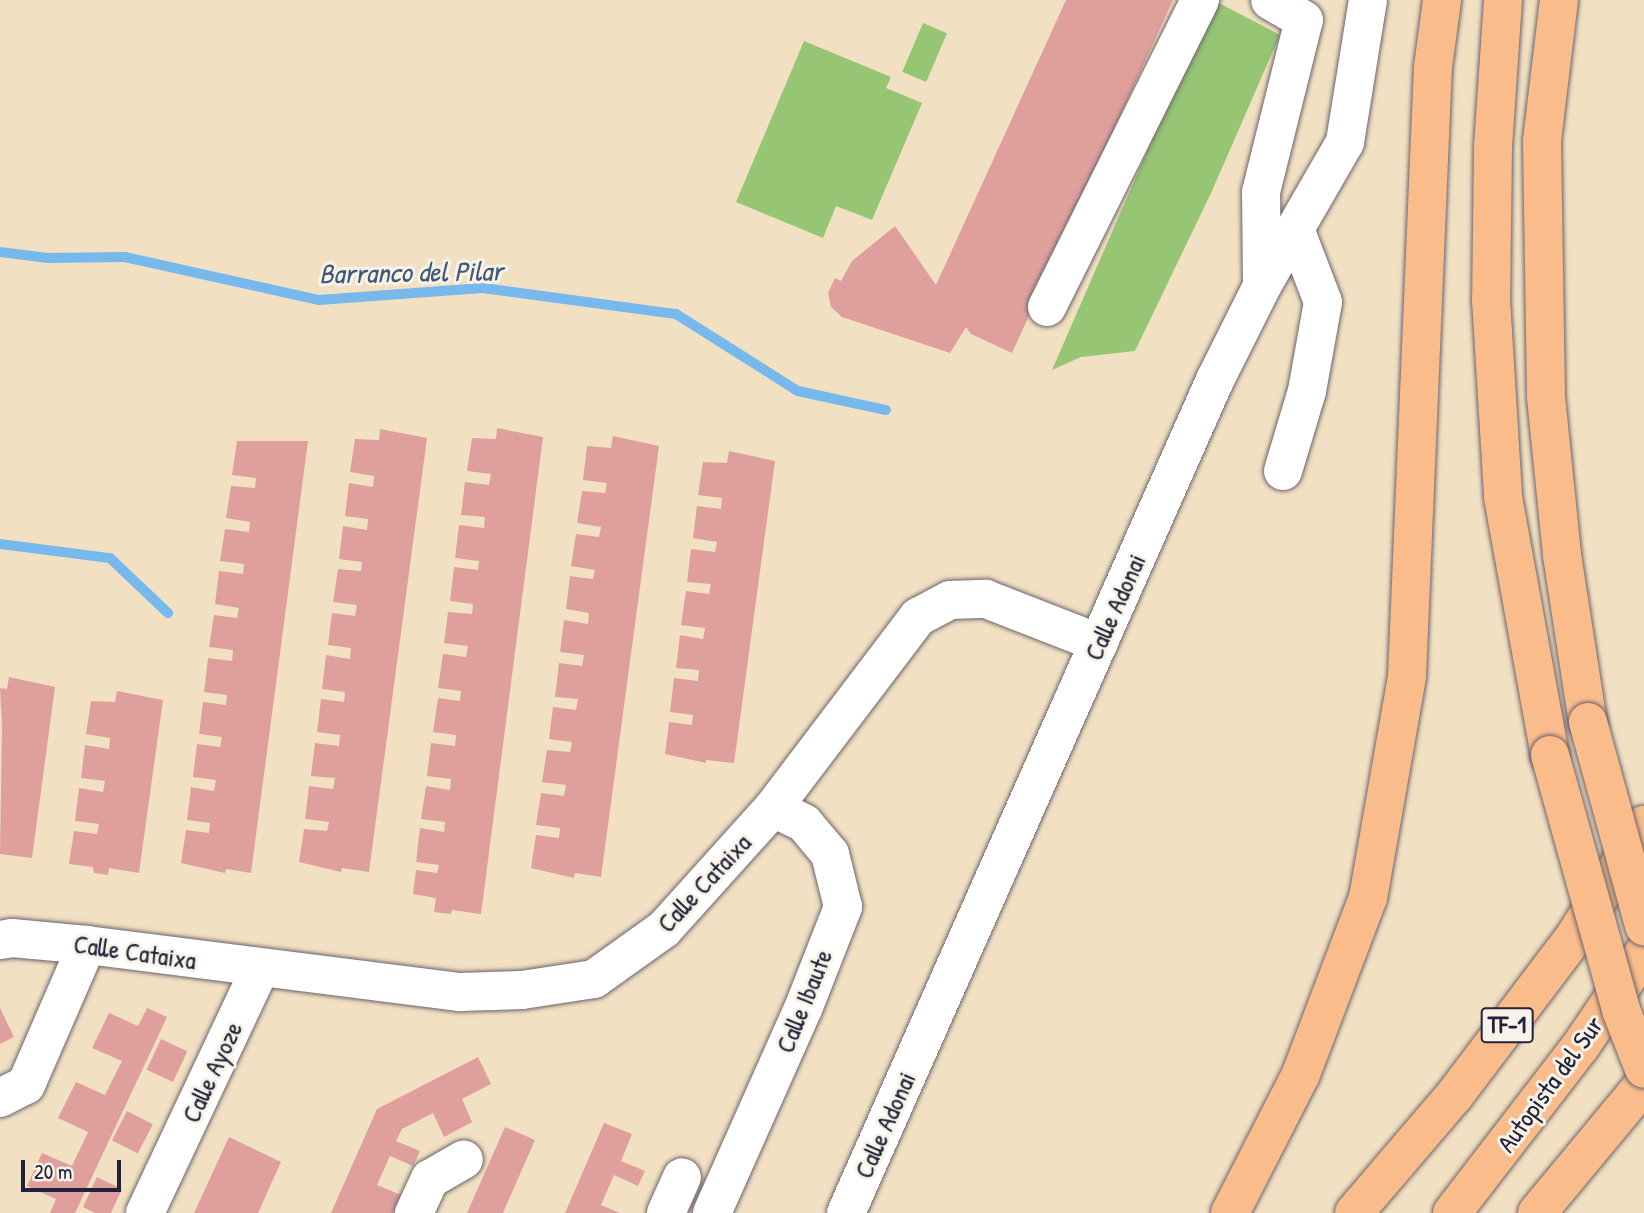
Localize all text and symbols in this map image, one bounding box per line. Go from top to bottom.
water label: Barranco del Pilar [319,254,503,290]
street label: Calle Adonai [1078,549,1152,665]
street label: Calle Cataixa [651,827,757,939]
street label: Calle Cataixa [72,928,198,976]
street label: Calle Ibaute [769,945,839,1057]
road number: TF-1 [1479,1004,1535,1045]
street label: Autopista del Sur [1490,1010,1610,1158]
street label: Calle Ayoze [175,1017,249,1127]
street label: Calle Adonai [848,1067,922,1183]
scale bar [24,1146,124,1190]
text: 20 m [34,1157,72,1186]

